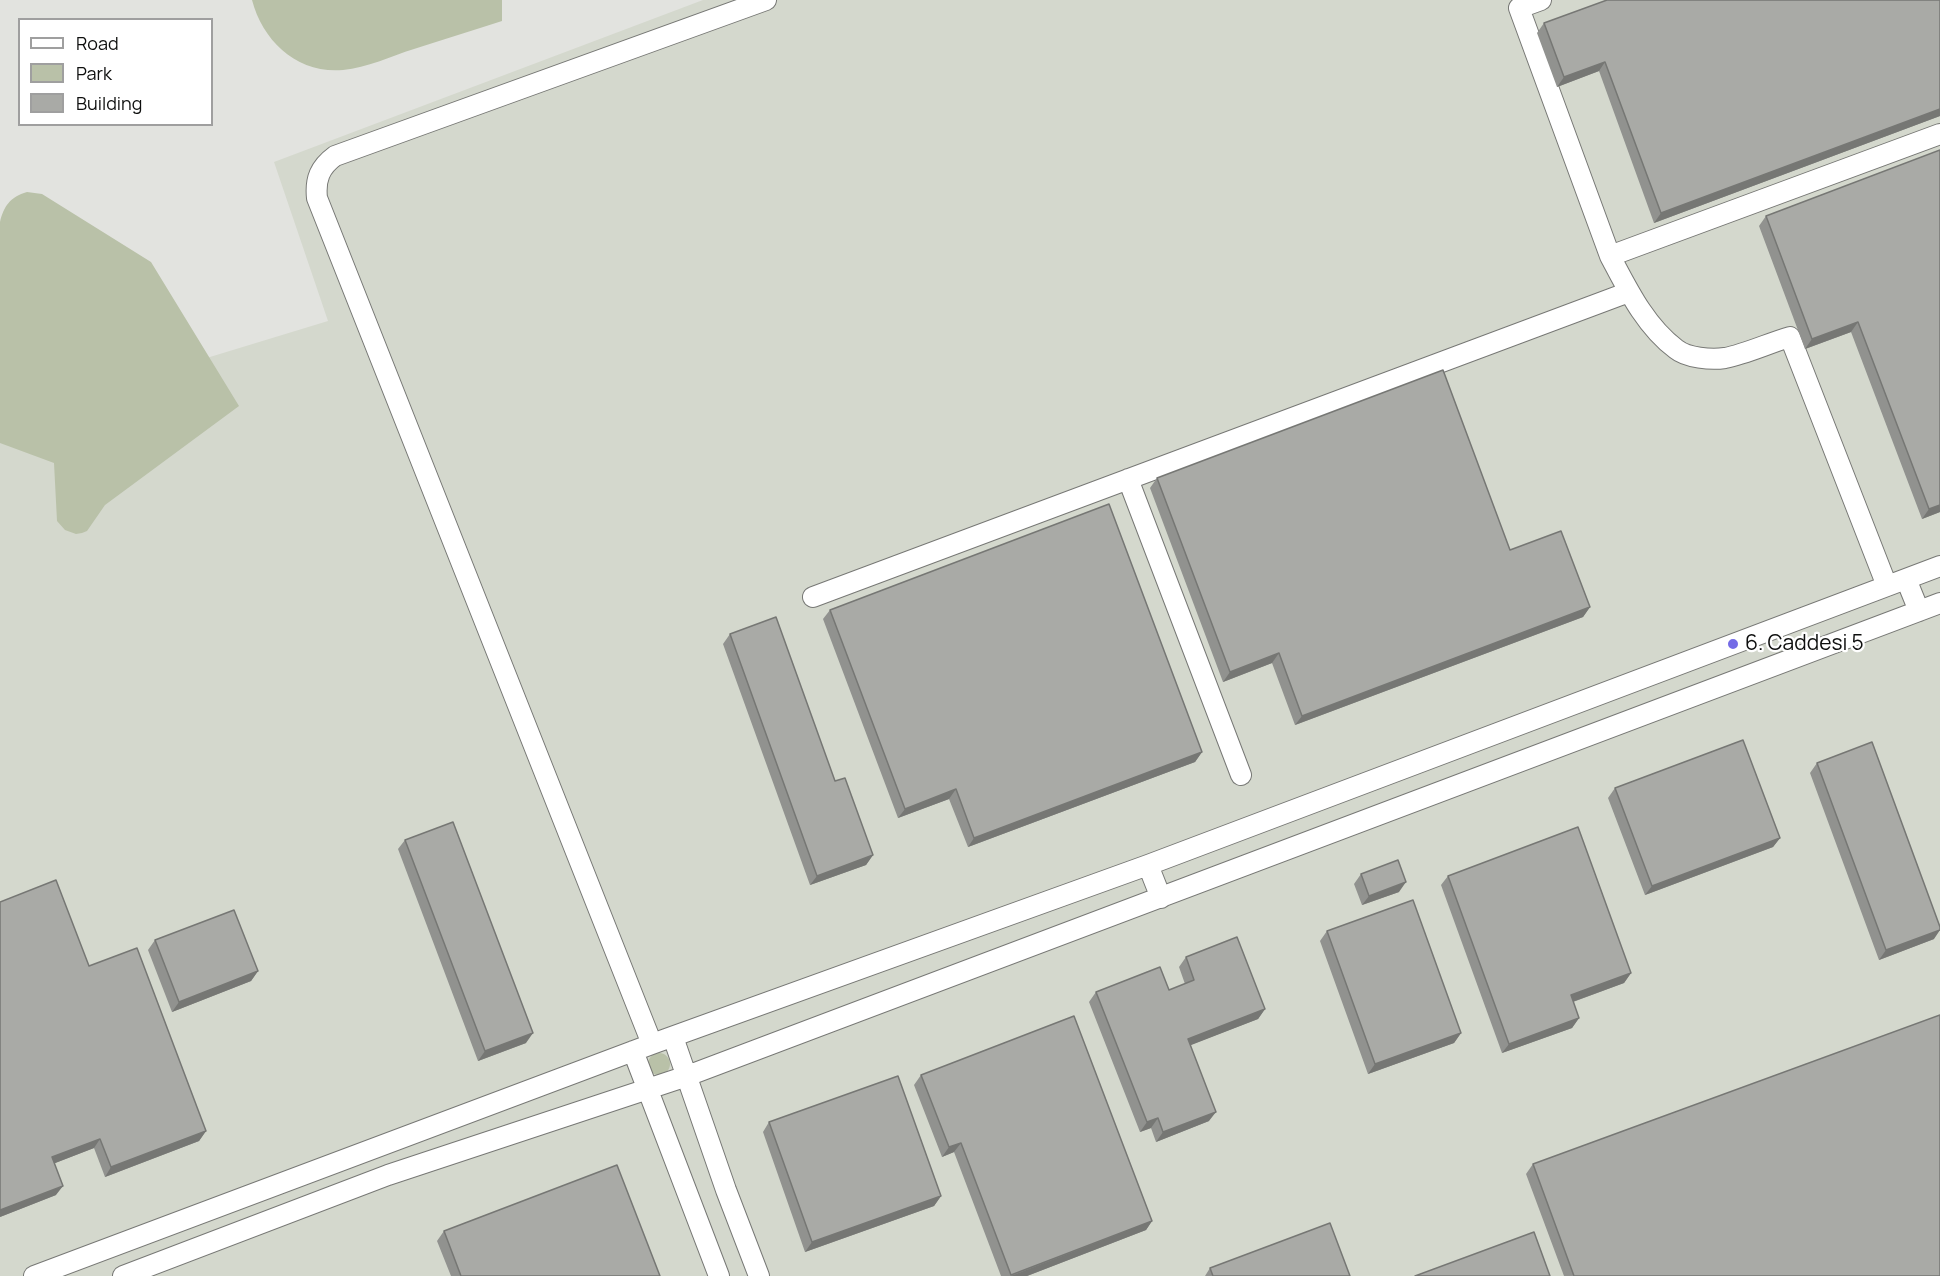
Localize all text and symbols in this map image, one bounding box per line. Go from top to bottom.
legend [18,18,213,126]
text: Road [76,31,119,55]
text: Park [76,61,112,85]
text: Building [76,91,142,115]
place label: 6. Caddesi 5 [1745,631,1864,657]
marker: 6. Caddesi 5 [1726,637,1740,651]

